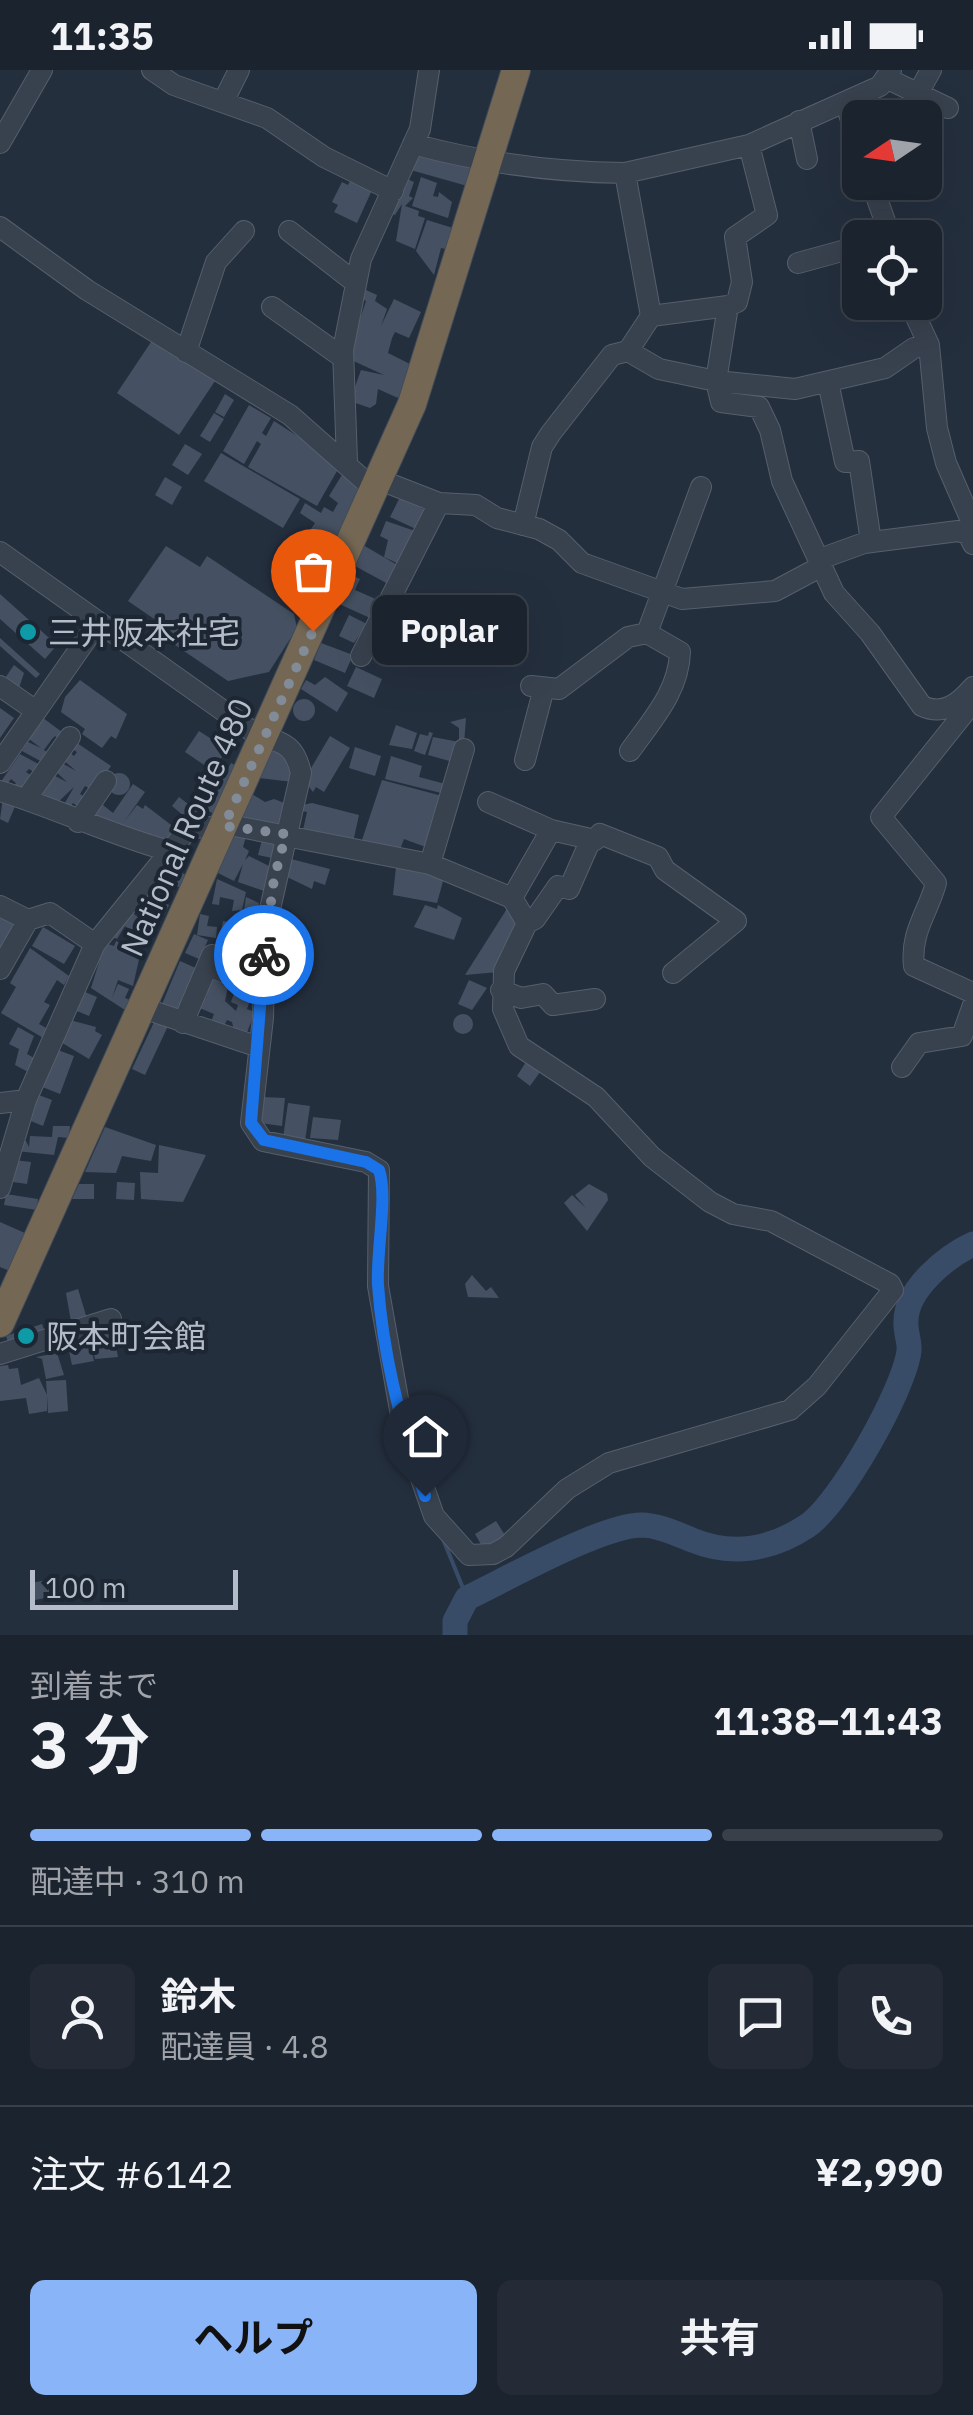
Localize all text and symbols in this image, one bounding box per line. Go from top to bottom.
text: 11:35 [50,11,154,60]
north arrow [842,100,942,200]
map controls [842,100,942,320]
button: locate [842,220,942,320]
pin [271,529,356,632]
icon: bag [286,544,341,599]
callout: Poplar [373,596,528,666]
text: Poplar [400,609,499,651]
place label: 三井阪本社宅 [48,611,240,653]
marker: 三井阪本社宅 [17,621,39,643]
street label: National Route 480 [110,691,262,963]
courier [214,905,314,1005]
icon: bike [237,928,292,983]
place label: 阪本町会館 [46,1315,206,1357]
marker: 阪本町会館 [15,1325,37,1347]
pin [383,1394,468,1497]
icon: home [398,1409,453,1464]
scale bar [30,1565,238,1610]
text: 100 m [45,1569,126,1606]
text: 到着まで [30,1664,158,1706]
text: 11:38–11:43 [713,1696,943,1745]
text: 3 分 [30,1701,149,1786]
text: 配達中 · 310 m [30,1860,245,1902]
button: person [30,1964,135,2069]
button: chat [708,1964,813,2069]
button: phone [838,1964,943,2069]
text: 鈴木 [160,1971,236,2020]
text: 配達員 · 4.8 [160,2025,329,2067]
text: ¥2,990 [815,2147,943,2196]
text: 注文 #6142 [30,2149,233,2198]
button: ヘルプ [30,2280,477,2395]
button: 共有 [497,2280,943,2395]

